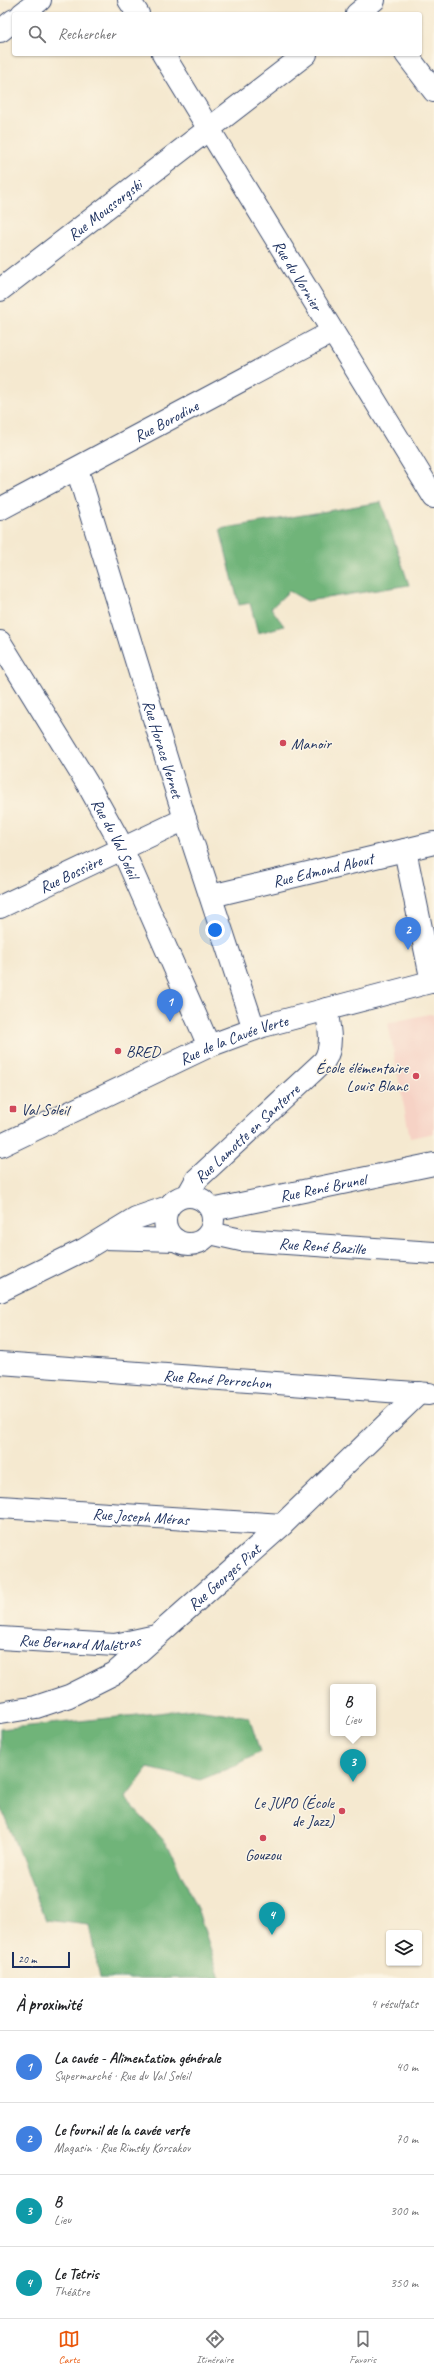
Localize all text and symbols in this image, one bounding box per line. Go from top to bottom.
search box [12,12,422,56]
icon: search [26,23,48,45]
text: Rechercher [58,25,116,44]
street label: Rue Moussorgski [64,174,148,245]
street label: Rue du Vornier [268,236,328,316]
street label: Rue Borodine [131,395,204,447]
street label: Rue Horace Vernet [138,698,187,802]
place label: Manoir [291,734,332,754]
marker: Manoir [278,738,288,748]
street label: Rue du Val Soleil [87,795,144,885]
street label: Rue Edmond About [271,848,378,892]
street label: Rue Bossière [36,850,107,898]
pin: 2 [395,917,421,950]
your location [205,920,225,940]
pin: 1 [157,989,183,1022]
street label: Rue de la Cavée Verte [176,1010,292,1070]
place label: BRED [126,1042,162,1062]
marker: BRED [113,1046,123,1056]
place label: École élémentaire Louis Blanc [316,1058,410,1096]
marker: École élémentaire Louis Blanc [411,1071,421,1081]
street label: Rue Lamotte en Santerre [190,1079,305,1187]
place label: Val Soleil [21,1100,72,1120]
marker: Val Soleil [8,1104,18,1114]
street label: Rue René Brunel [278,1169,371,1207]
street label: Rue René Bazille [278,1234,368,1259]
street label: Rue René Perrochon [163,1366,273,1394]
street label: Rue Joseph Méras [92,1504,191,1530]
street label: Rue Georges Piat [184,1539,266,1615]
street label: Rue Bernard Malétras [18,1630,144,1656]
popup [330,1684,376,1736]
text: B [344,1693,352,1712]
text: Lieu [344,1712,362,1728]
pin: 3 [340,1749,366,1782]
place label: Le JUPO (École de Jazz) [253,1793,336,1831]
marker: Le JUPO (École de Jazz) [337,1806,347,1816]
marker: Gouzou [258,1833,268,1843]
place label: Gouzou [245,1845,282,1865]
pin: 4 [259,1902,285,1935]
map controls [386,1930,422,1966]
button: layers [386,1930,422,1966]
scale bar [12,1950,70,1969]
text: 20 m [18,1952,37,1966]
text: À proximité [16,1994,81,2015]
text: 4 résultats [370,1996,418,2012]
text: La cavée - Alimentation générale [54,2049,221,2068]
text: 1 [26,2059,32,2075]
text: 40 m [396,2059,418,2075]
text: Supermarché · Rue du Val Soleil [54,2068,190,2084]
text: Le fournil de la cavée verte [54,2121,189,2140]
text: 2 [26,2131,32,2147]
text: 70 m [396,2131,418,2147]
text: Magasin · Rue Rimsky Korsakov [54,2140,190,2156]
text: B [54,2193,62,2212]
text: 3 [26,2203,32,2219]
text: 300 m [390,2203,418,2219]
text: Lieu [54,2212,71,2228]
text: Le Tetris [54,2265,99,2284]
text: 4 [26,2275,32,2291]
text: 350 m [390,2275,418,2291]
text: Théâtre [54,2284,89,2300]
tab: Carte [58,2328,80,2366]
tab: Itinéraire [196,2328,233,2366]
tab: Favoris [349,2328,376,2366]

